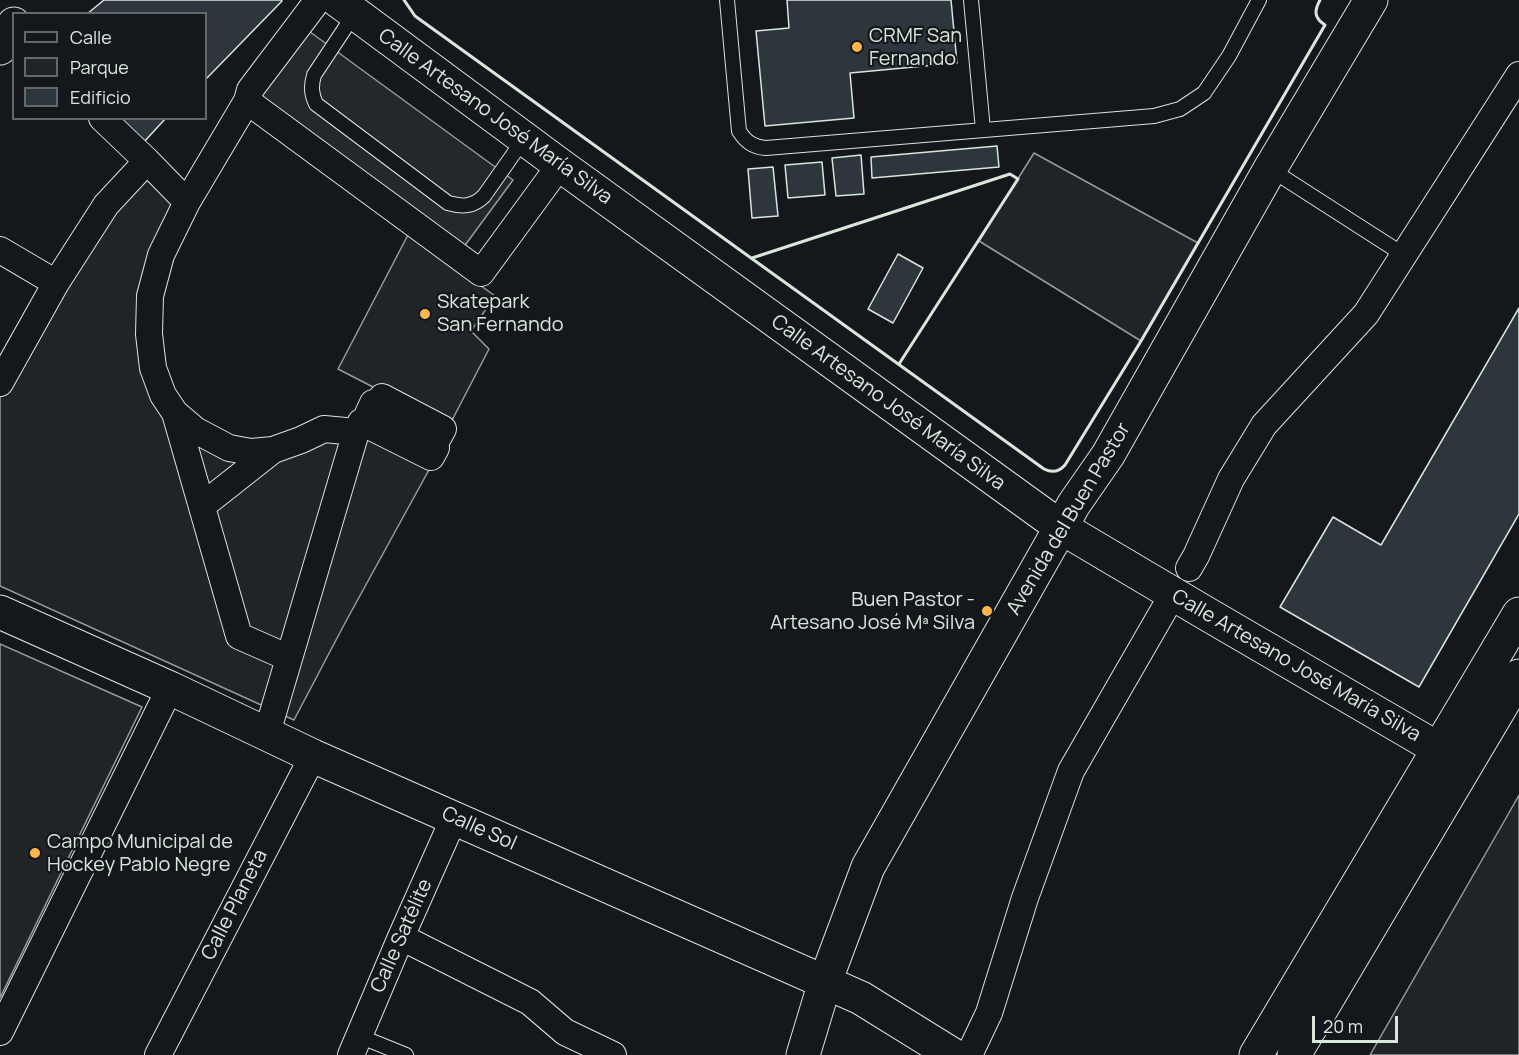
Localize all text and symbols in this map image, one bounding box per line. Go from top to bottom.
legend [12,12,207,120]
street label: Calle Artesano José María Silva [373,24,617,210]
place label: CRMF San Fernando [869,24,962,71]
text: Calle [70,25,112,49]
marker: CRMF San Fernando [850,40,864,54]
text: Parque [70,55,129,79]
text: Edificio [70,85,131,109]
place label: Skatepark San Fernando [437,290,563,337]
marker: Skatepark San Fernando [418,307,432,321]
street label: Calle Artesano José María Silva [766,310,1010,496]
street label: Avenida del Buen Pastor [1002,419,1136,619]
street label: Calle Artesano José María Silva [1167,585,1425,747]
place label: Buen Pastor - Artesano José Mª Silva [770,588,975,635]
marker: Buen Pastor - Artesano José Mª Silva [980,604,994,618]
street label: Calle Sol [438,802,520,856]
place label: Campo Municipal de Hockey Pablo Negre [47,830,233,877]
marker: Campo Municipal de Hockey Pablo Negre [28,846,42,860]
street label: Calle Planeta [197,846,273,964]
street label: Calle Satélite [366,875,438,997]
scale bar [1315,1004,1400,1042]
text: 20 m [1323,1014,1363,1038]

